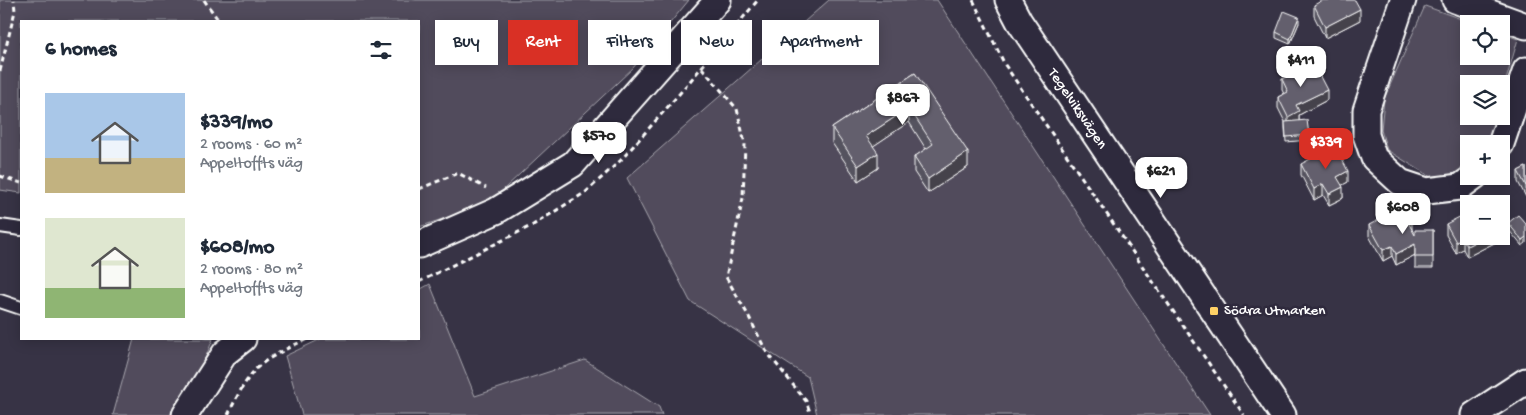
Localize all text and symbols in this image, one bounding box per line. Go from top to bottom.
map controls [1460,15,1510,245]
button: locate [1460,15,1510,65]
chip: Buy [435,20,498,65]
chip: Rent [508,20,578,65]
chip: Filters [588,20,671,65]
chip: New [681,20,752,65]
chip: Apartment [762,20,879,65]
icon: filters [367,36,395,64]
text: 6 homes [45,38,116,63]
pin: $411 [1271,46,1331,88]
text: $411 [1287,52,1315,71]
street label: Tegelviksvägen [1043,64,1111,153]
button: layers [1460,75,1510,125]
pin: $867 [873,84,933,126]
text: $867 [887,90,919,109]
text: $339/mo [200,111,273,136]
icon: home [85,113,145,173]
pin: $570 [569,121,629,164]
text: $570 [582,128,616,147]
pin: $339 [1296,128,1356,170]
text: $339 [1310,134,1342,153]
button: + [1460,135,1510,185]
text: 2 rooms · 60 m² [200,136,302,155]
text: Appeltoffts väg [200,155,303,174]
pin: $621 [1131,156,1191,199]
text: $621 [1146,163,1176,182]
pin: $608 [1373,192,1433,235]
button: − [1460,195,1510,245]
text: $608 [1386,199,1420,218]
text: $608/mo [200,236,274,261]
icon: home [85,238,145,298]
text: 2 rooms · 80 m² [200,261,303,280]
text: Appeltoffts väg [200,280,303,299]
place label: Södra Utmarken [1224,302,1325,320]
marker: Södra Utmarken [1208,305,1220,317]

